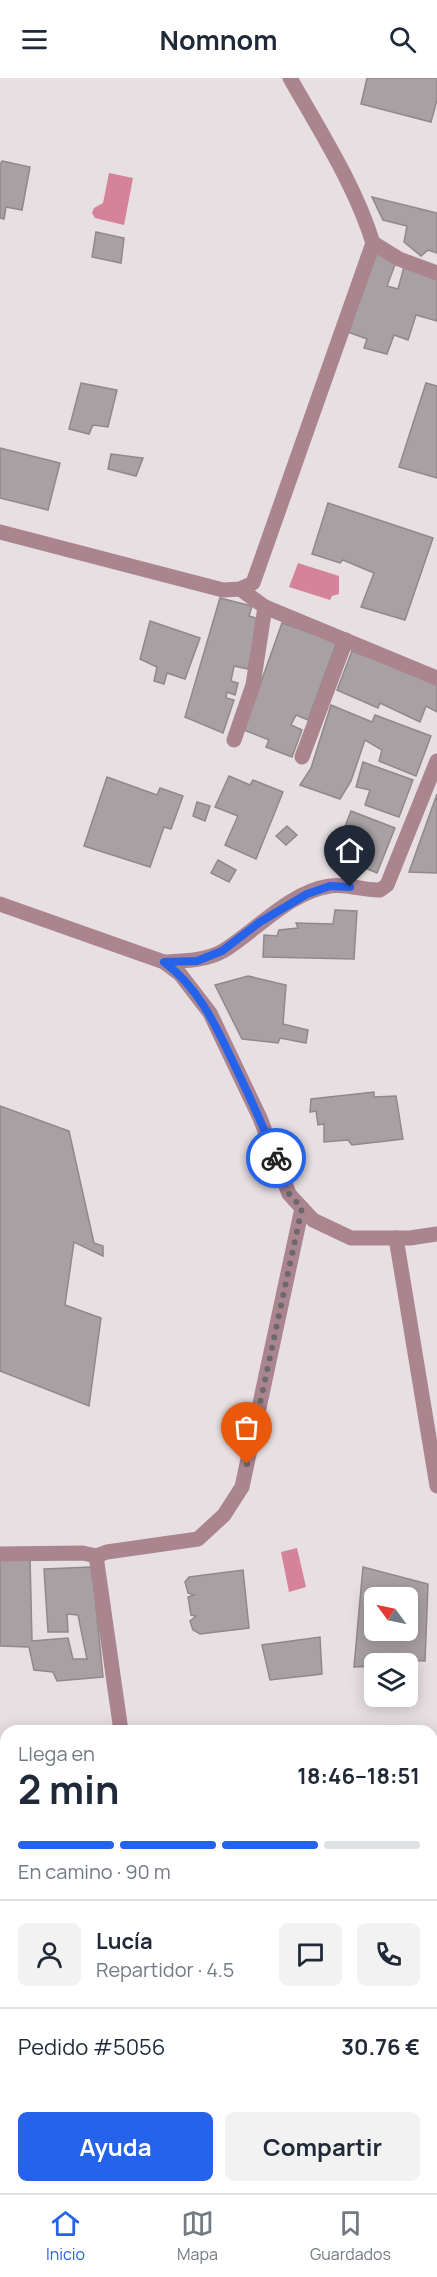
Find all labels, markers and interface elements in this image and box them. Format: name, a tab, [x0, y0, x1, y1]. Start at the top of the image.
text: Nomnom	[160, 21, 277, 58]
icon: menu	[18, 23, 51, 56]
icon: search	[386, 23, 419, 56]
pin	[324, 825, 375, 887]
icon: home	[333, 834, 366, 867]
courier	[246, 1128, 306, 1188]
icon: bike	[260, 1142, 293, 1175]
pin	[221, 1402, 272, 1464]
icon: bag	[230, 1411, 263, 1444]
north arrow	[364, 1587, 418, 1641]
map controls	[364, 1587, 418, 1707]
button: layers	[364, 1653, 418, 1707]
text: Llega en	[18, 1740, 95, 1767]
text: 18:46–18:51	[297, 1761, 420, 1791]
text: 2 min	[18, 1762, 119, 1816]
text: En camino · 90 m	[18, 1858, 171, 1885]
button: person	[18, 1923, 81, 1986]
button: chat	[279, 1923, 342, 1986]
button: phone	[357, 1923, 420, 1986]
text: Lucía	[96, 1926, 153, 1956]
text: Repartidor · 4.5	[96, 1956, 234, 1983]
text: Pedido #5056	[18, 2032, 165, 2062]
text: 30.76 €	[341, 2032, 420, 2062]
button: Ayuda	[18, 2112, 213, 2181]
button: Compartir	[225, 2112, 420, 2181]
tab: Inicio	[46, 2207, 85, 2265]
tab: Mapa	[177, 2207, 218, 2265]
tab: Guardados	[310, 2207, 391, 2265]

